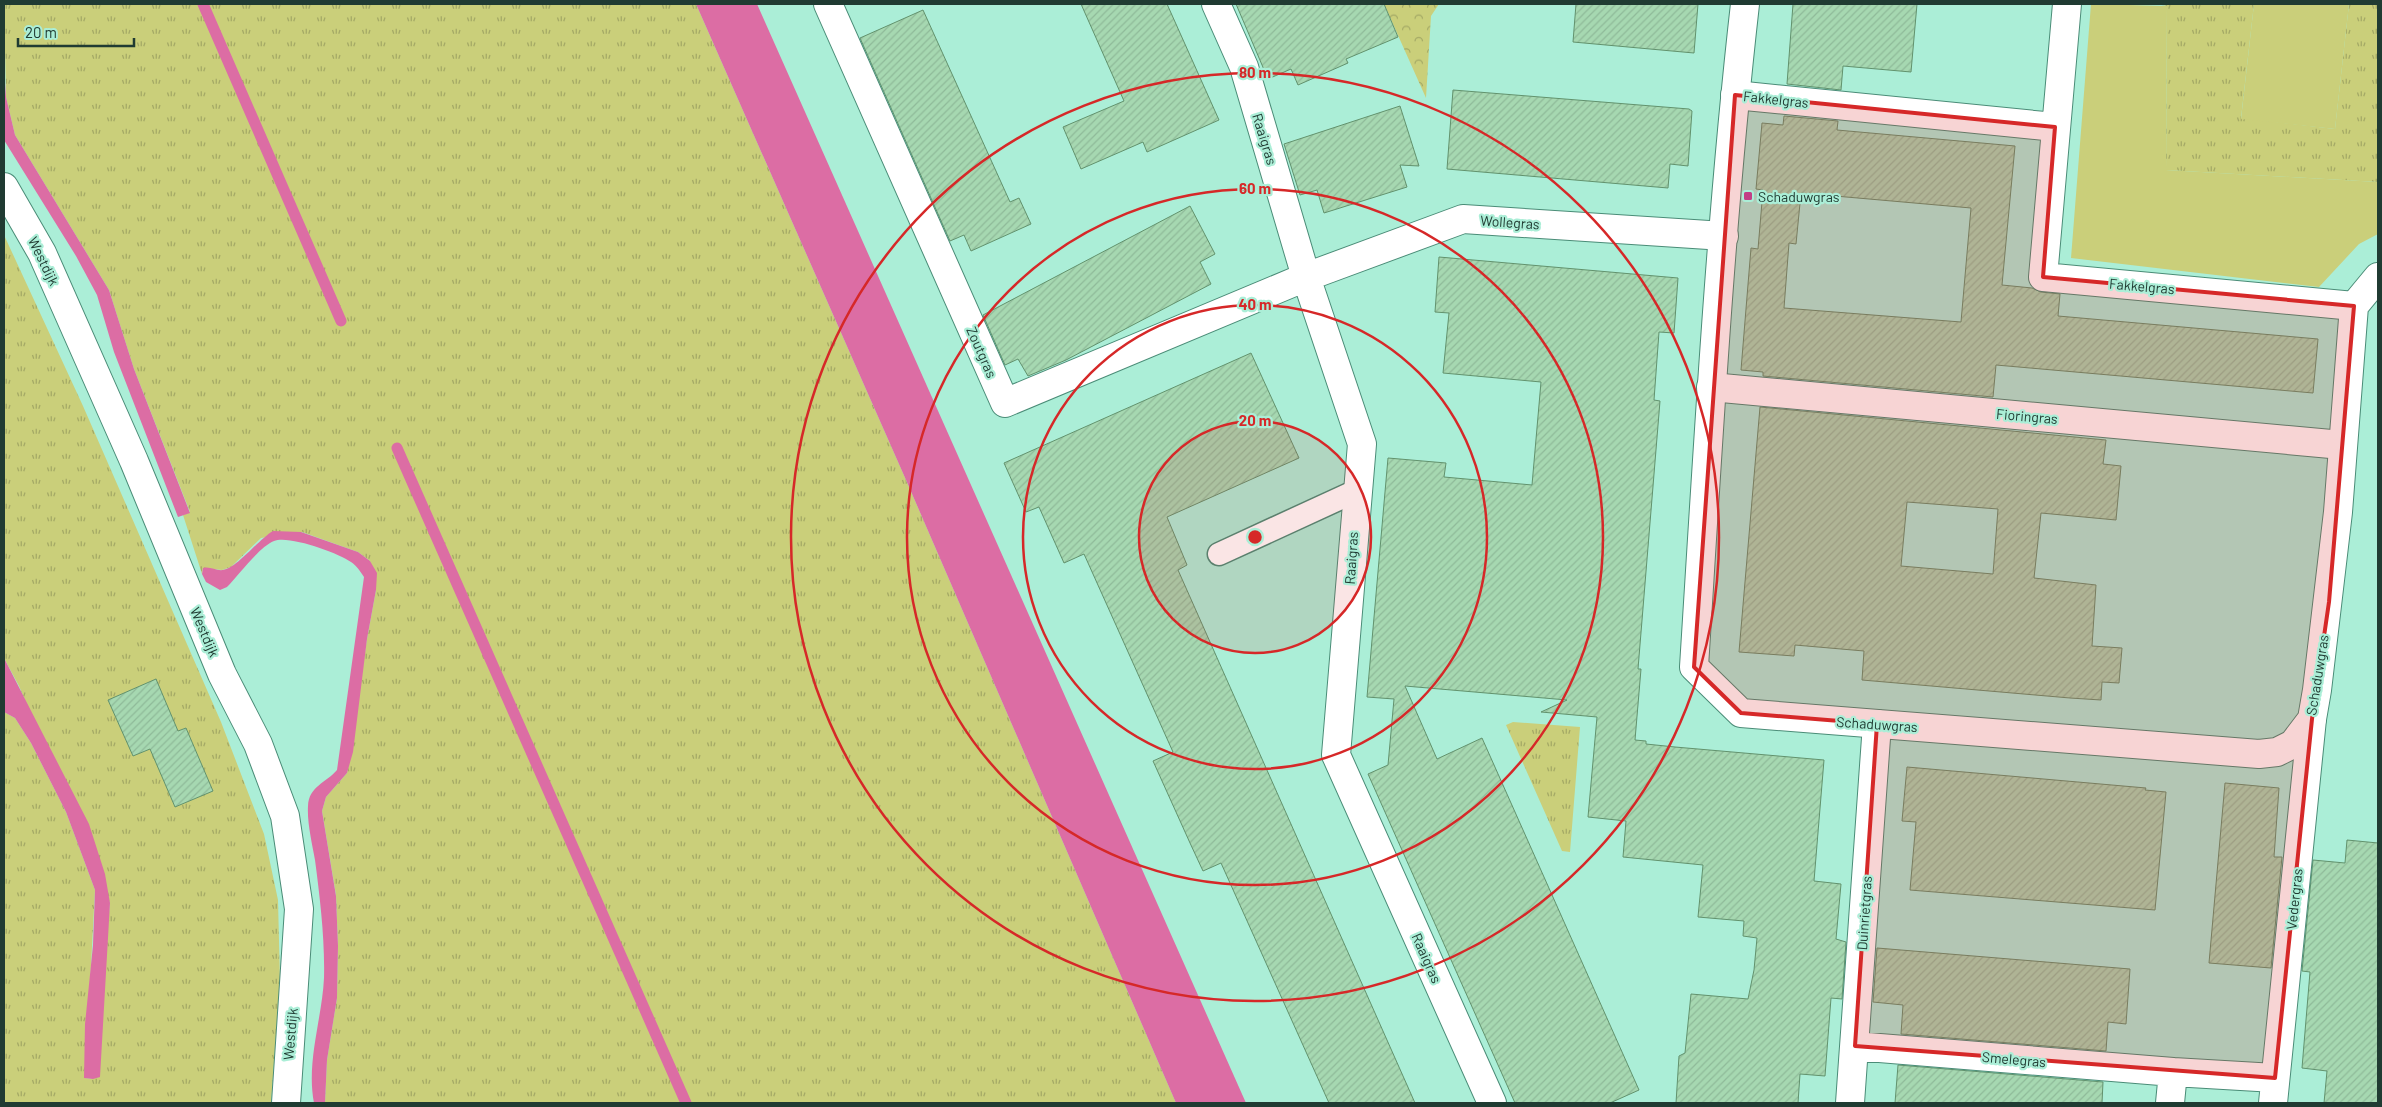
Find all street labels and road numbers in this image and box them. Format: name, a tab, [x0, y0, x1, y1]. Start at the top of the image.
street label: Fakkelgras	[1743, 87, 1810, 111]
street label: Raaigras	[1249, 111, 1281, 167]
street label: Wollegras	[1480, 211, 1541, 233]
street label: Westdijk	[25, 234, 63, 288]
street label: Fakkelgras	[2109, 275, 2176, 297]
street label: Zoutgras	[963, 324, 1001, 380]
street label: Fioringras	[1995, 405, 2059, 427]
street label: Raaigras	[1341, 531, 1361, 585]
street label: Westdijk	[187, 605, 223, 659]
street label: Schaduwgras	[2302, 633, 2332, 717]
street label: Schaduwgras	[1836, 713, 1919, 735]
street label: Vedergras	[2282, 867, 2306, 930]
street label: Duinrietgras	[1853, 875, 1875, 951]
street label: Raaigras	[1408, 930, 1446, 986]
street label: Westdijk	[279, 1007, 301, 1061]
street label: Smelegras	[1981, 1048, 2047, 1070]

